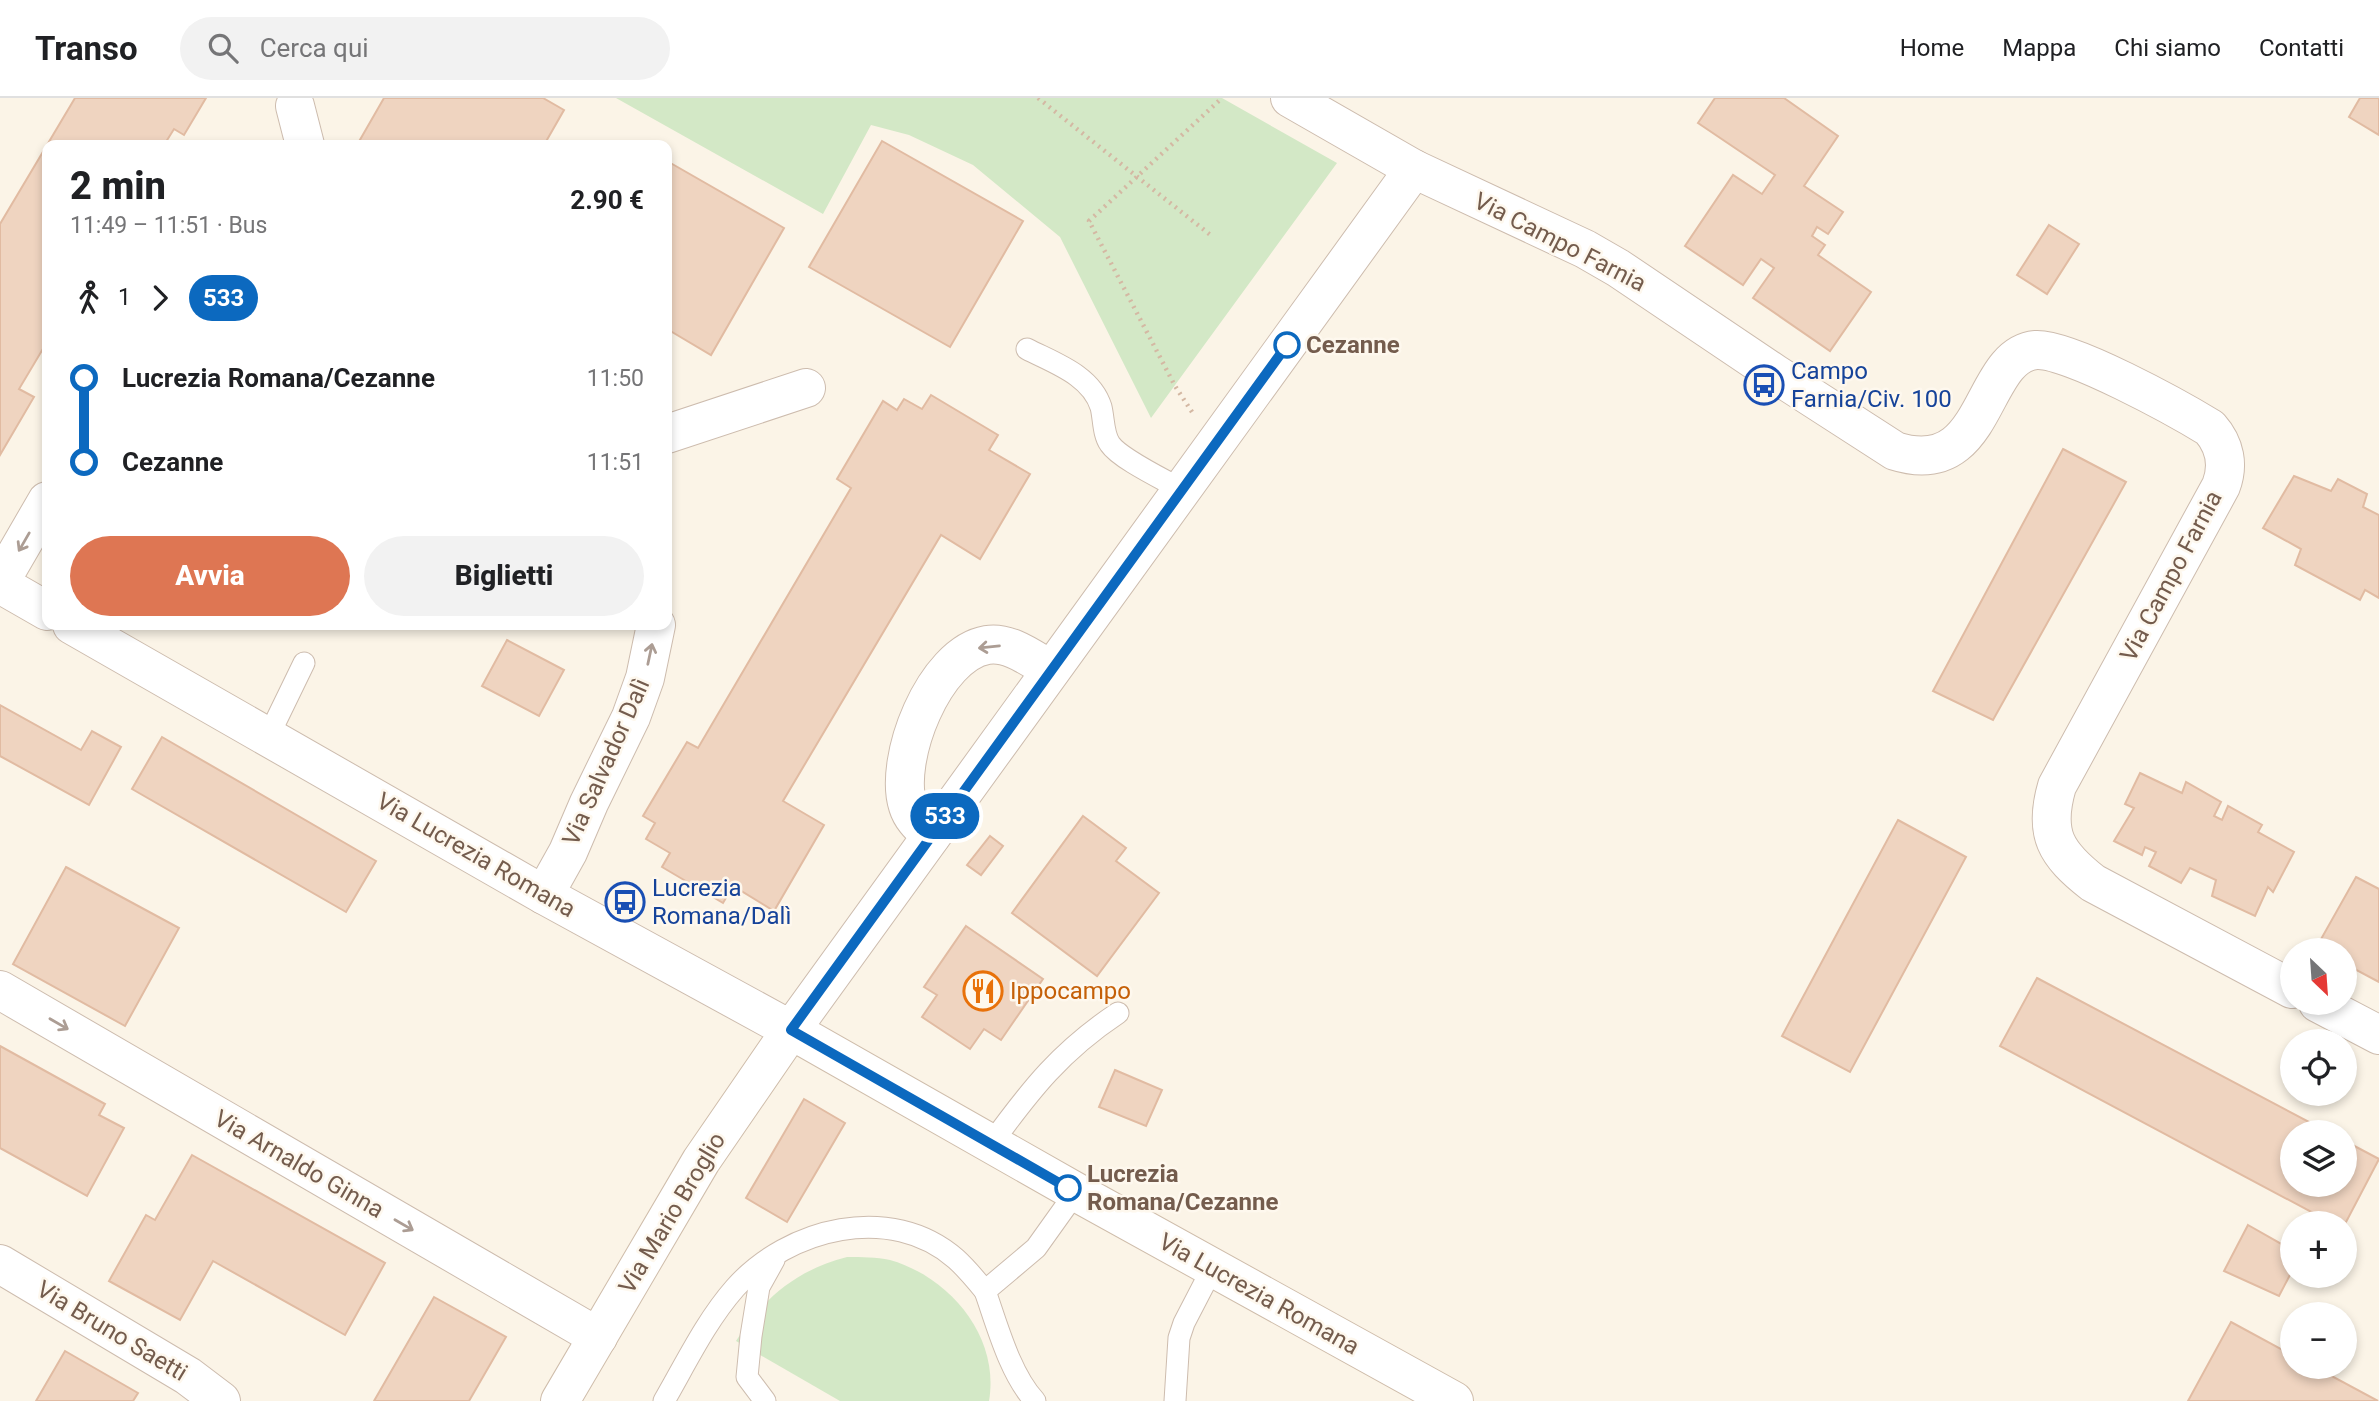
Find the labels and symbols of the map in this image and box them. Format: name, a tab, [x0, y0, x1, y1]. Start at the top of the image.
street label: Via Campo Farnia	[1469, 187, 1651, 297]
place label: Cezanne	[1306, 331, 1400, 359]
marker: Cezanne	[1274, 332, 1300, 358]
place label: Campo Farnia/Civ. 100	[1791, 357, 1952, 413]
bus stop icon: Campo Farnia/Civ. 100	[1743, 364, 1785, 406]
street label: Via Campo Farnia	[2114, 486, 2228, 666]
one-way arrow	[17, 531, 31, 551]
one-way arrow	[978, 641, 1001, 654]
one-way arrow	[644, 643, 658, 666]
street label: Via Salvador Dalì	[557, 674, 655, 850]
street label: Via Lucrezia Romana	[372, 787, 580, 923]
line badge: 533	[905, 793, 985, 839]
place label: Lucrezia Romana/Dalì	[652, 874, 791, 930]
bus stop icon: Lucrezia Romana/Dalì	[604, 881, 646, 923]
north arrow	[2280, 938, 2357, 1015]
restaurant icon: Ippocampo	[962, 970, 1004, 1012]
place label: Ippocampo	[1010, 977, 1131, 1005]
one-way arrow	[49, 1018, 69, 1032]
street label: Via Arnaldo Ginna	[209, 1104, 389, 1224]
street label: Via Mario Broglio	[613, 1127, 731, 1299]
place label: Lucrezia Romana/Cezanne	[1087, 1160, 1278, 1216]
marker: Lucrezia Romana/Cezanne	[1055, 1175, 1081, 1201]
one-way arrow	[393, 1219, 414, 1232]
street label: Via Lucrezia Romana	[1154, 1227, 1364, 1361]
street label: Via Bruno Saetti	[32, 1275, 192, 1387]

